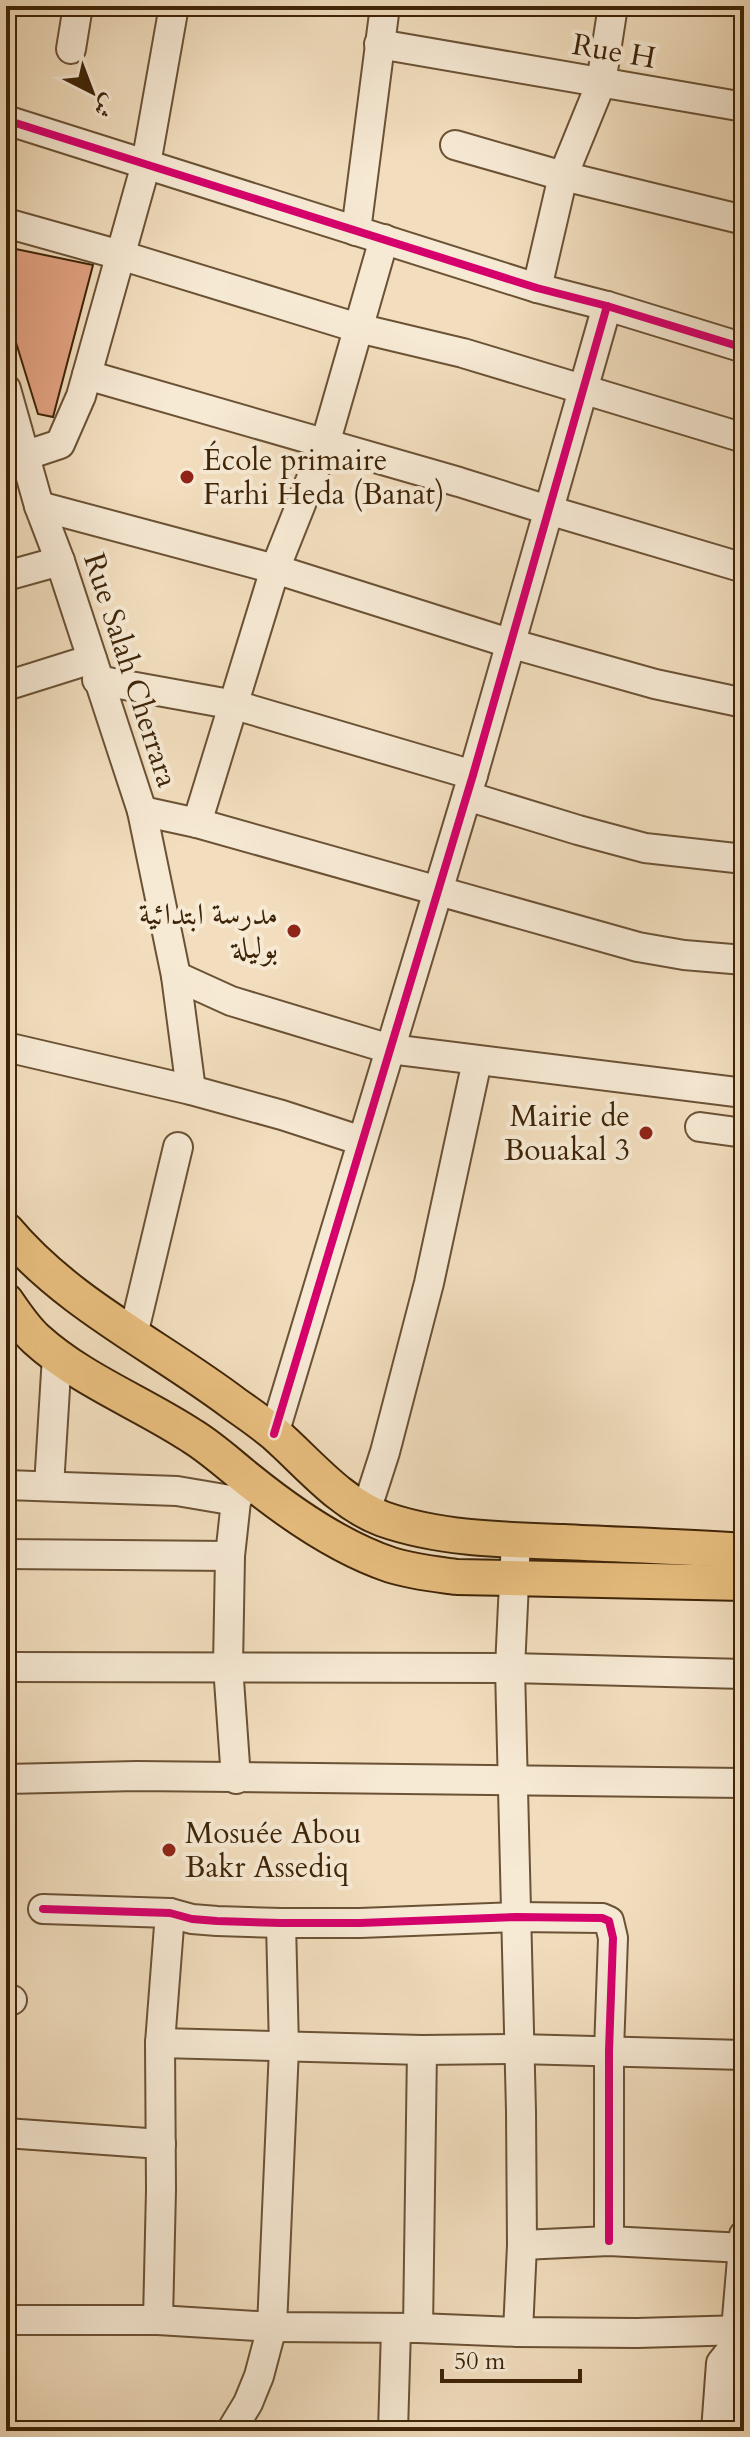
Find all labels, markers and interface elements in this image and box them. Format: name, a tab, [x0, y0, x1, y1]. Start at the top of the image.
street label: Rue H	[569, 24, 659, 79]
north arrow	[52, 52, 132, 132]
text: ش	[87, 88, 123, 125]
place label: École primaire Farhi Heda (Banat)	[203, 440, 445, 515]
marker: École primaire Farhi Heda (Banat)	[178, 468, 196, 486]
street label: Rue Salah Cherrara	[73, 548, 188, 792]
place label: مدرسة ابتدائية بوليلة	[139, 894, 278, 969]
marker: مدرسة ابتدائية بوليلة	[285, 922, 303, 940]
place label: Mairie de Bouakal 3	[504, 1096, 630, 1171]
marker: Mairie de Bouakal 3	[637, 1124, 655, 1142]
place label: Mosuée Abou Bakr Assediq	[185, 1813, 361, 1888]
marker: Mosuée Abou Bakr Assediq	[160, 1841, 178, 1859]
scale bar	[442, 2333, 580, 2383]
text: 50 m	[454, 2345, 506, 2378]

